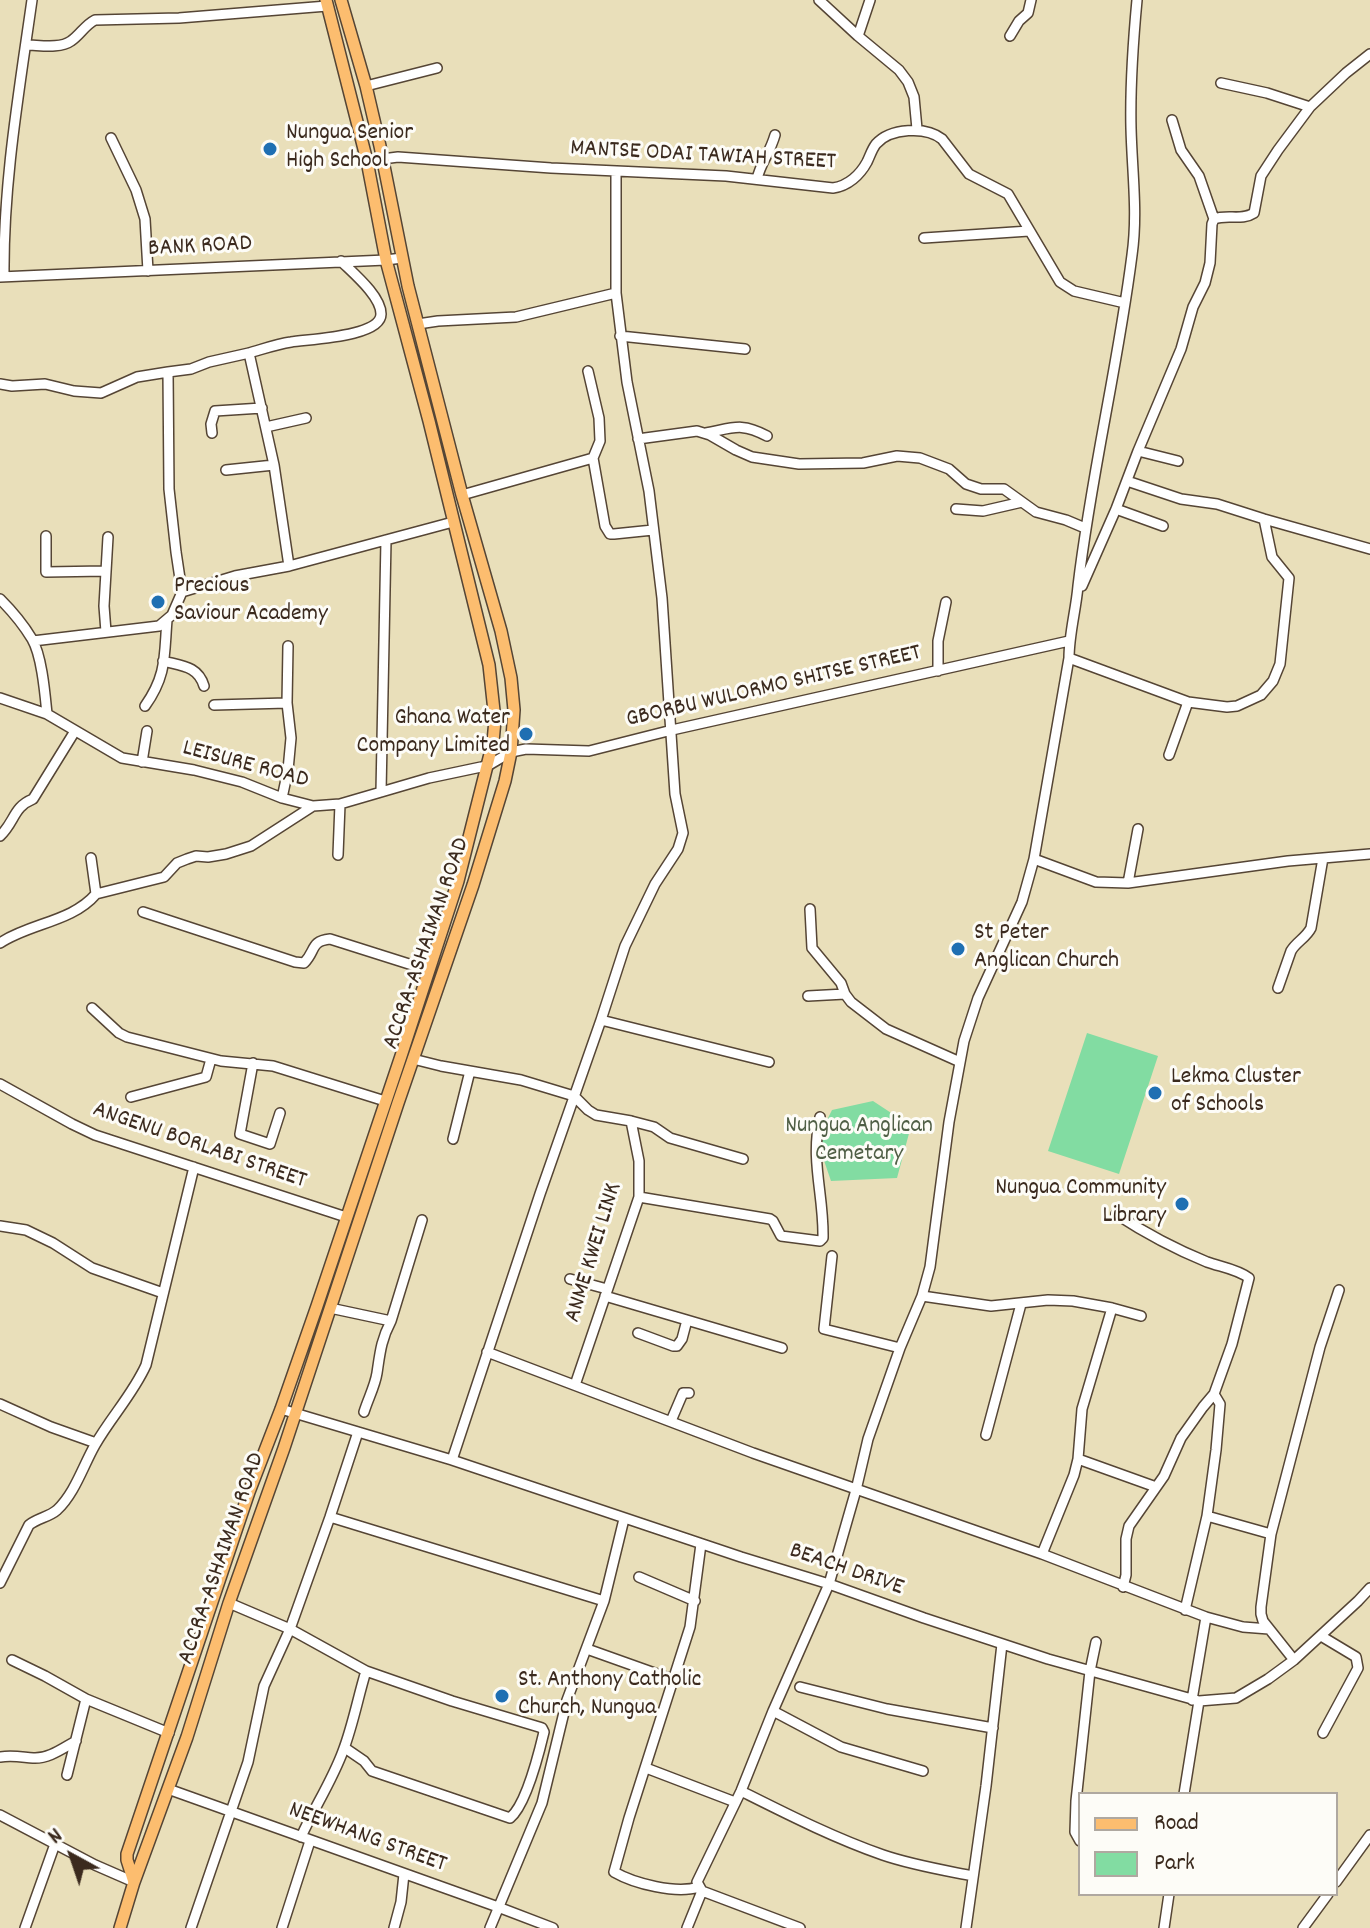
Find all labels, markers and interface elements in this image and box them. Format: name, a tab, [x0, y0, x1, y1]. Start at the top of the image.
place label: Nungua Senior High School	[286, 121, 413, 177]
street label: MANTSE ODAI TAWIAH STREET	[569, 136, 837, 178]
marker: Nungua Senior High School	[261, 140, 279, 158]
street label: BANK ROAD	[147, 231, 253, 265]
place label: Precious Saviour Academy	[174, 574, 328, 630]
marker: Precious Saviour Academy	[149, 593, 167, 611]
street label: GBORBU WULORMO SHITSE STREET	[624, 640, 924, 736]
place label: Ghana Water Company Limited	[357, 706, 510, 762]
marker: Ghana Water Company Limited	[517, 725, 535, 743]
street label: LEISURE ROAD	[179, 735, 311, 797]
street label: ACCRA-ASHAIMAN ROAD	[378, 834, 478, 1054]
place label: St Peter Anglican Church	[974, 921, 1119, 977]
marker: St Peter Anglican Church	[949, 940, 967, 958]
place label: Lekma Cluster of Schools	[1171, 1065, 1301, 1121]
marker: Lekma Cluster of Schools	[1146, 1084, 1164, 1102]
street label: ANGENU BORLABI STREET	[88, 1097, 310, 1197]
park label: Nungua Anglican Cemetary	[785, 1114, 933, 1170]
place label: Nungua Community Library	[995, 1176, 1166, 1232]
street label: ANME KWEI LINK	[560, 1180, 630, 1326]
marker: Nungua Community Library	[1173, 1195, 1191, 1213]
street label: ACCRA-ASHAIMAN ROAD	[173, 1449, 273, 1669]
street label: BEACH DRIVE	[785, 1538, 907, 1604]
place label: St. Anthony Catholic Church, Nungua	[518, 1668, 701, 1724]
marker: St. Anthony Catholic Church, Nungua	[493, 1687, 511, 1705]
legend	[1078, 1792, 1338, 1896]
street label: NEEWHANG STREET	[284, 1797, 450, 1881]
text: Road	[1154, 1807, 1199, 1841]
north arrow	[32, 1816, 112, 1896]
text: N	[42, 1822, 70, 1853]
text: Park	[1154, 1847, 1195, 1881]

